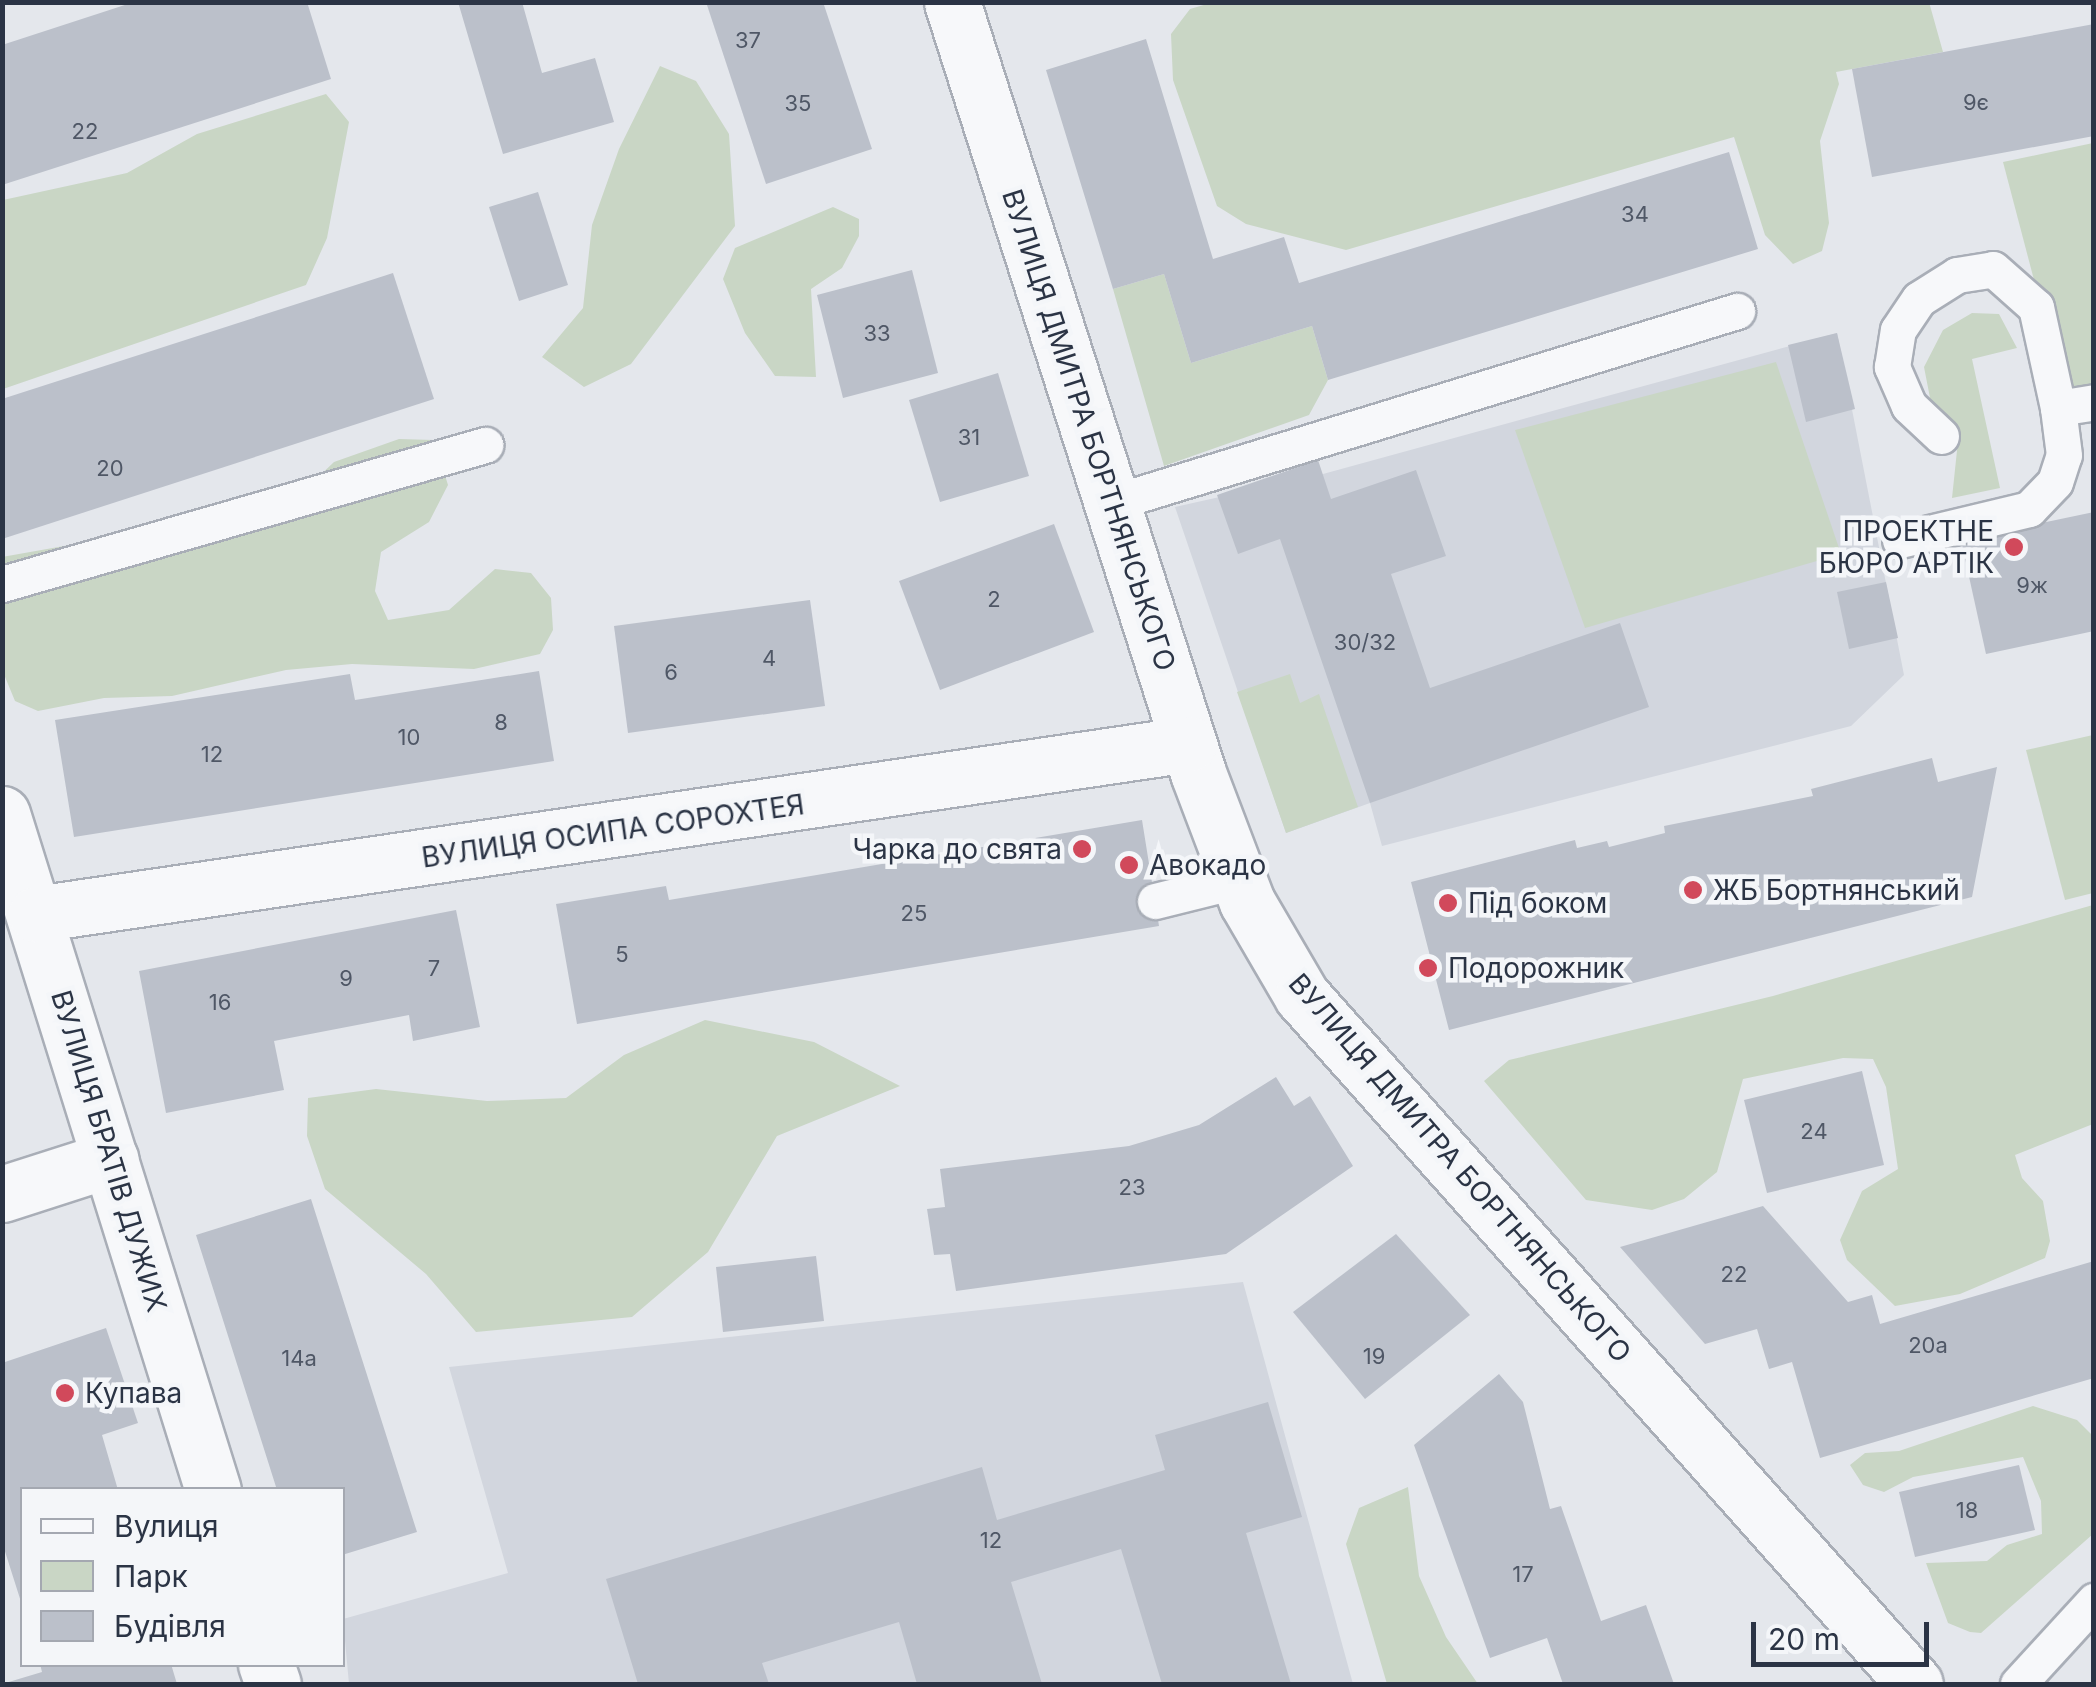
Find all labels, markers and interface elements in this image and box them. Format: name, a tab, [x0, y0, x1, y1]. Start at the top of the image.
house number: 37	[735, 28, 761, 54]
house number: 9є	[1963, 90, 1989, 116]
house number: 35	[785, 91, 811, 117]
house number: 22	[72, 119, 98, 145]
street label: ВУЛИЦЯ ДМИТРА БОРТНЯНСЬКОГО	[995, 185, 1183, 675]
house number: 34	[1621, 202, 1649, 228]
house number: 33	[863, 321, 891, 347]
house number: 31	[958, 425, 980, 451]
house number: 20	[96, 456, 124, 482]
place label: ПРОЕКТНЕ БЮРО АРТІК	[1819, 514, 1994, 580]
marker: ПРОЕКТНЕ БЮРО АРТІК	[2003, 536, 2025, 558]
house number: 9ж	[2016, 573, 2048, 599]
house number: 2	[987, 587, 1001, 613]
house number: 30/32	[1334, 630, 1396, 656]
house number: 4	[762, 646, 776, 672]
house number: 6	[664, 660, 678, 686]
house number: 8	[494, 710, 508, 736]
house number: 10	[398, 725, 420, 751]
house number: 12	[201, 742, 223, 768]
street label: ВУЛИЦЯ ОСИПА СОРОХТЕЯ	[419, 787, 807, 875]
place label: Чарка до свята	[852, 832, 1062, 866]
marker: Чарка до свята	[1071, 838, 1093, 860]
place label: Авокадо	[1149, 848, 1266, 882]
marker: Авокадо	[1118, 854, 1140, 876]
place label: ЖБ Бортнянський	[1713, 873, 1960, 907]
marker: ЖБ Бортнянський	[1682, 879, 1704, 901]
place label: Під боком	[1468, 886, 1607, 920]
marker: Під боком	[1437, 892, 1459, 914]
house number: 25	[901, 901, 927, 927]
house number: 5	[615, 942, 629, 968]
place label: Подорожник	[1448, 951, 1624, 985]
house number: 7	[428, 956, 440, 982]
marker: Подорожник	[1417, 957, 1439, 979]
house number: 9	[339, 966, 353, 992]
street label: ВУЛИЦЯ ДМИТРА БОРТНЯНСЬКОГО	[1282, 967, 1638, 1369]
street label: ВУЛИЦЯ БРАТІВ ДУЖИХ	[44, 986, 174, 1316]
house number: 16	[209, 990, 231, 1016]
house number: 24	[1800, 1119, 1828, 1145]
house number: 23	[1118, 1175, 1146, 1201]
house number: 22	[1721, 1262, 1747, 1288]
house number: 20а	[1908, 1333, 1948, 1359]
house number: 19	[1363, 1344, 1385, 1370]
house number: 14а	[281, 1346, 317, 1372]
place label: Купава	[85, 1376, 182, 1410]
marker: Купава	[54, 1382, 76, 1404]
legend	[20, 1487, 345, 1667]
house number: 18	[1956, 1498, 1978, 1524]
text: Вулиця	[114, 1508, 219, 1544]
house number: 12	[980, 1528, 1002, 1554]
text: Парк	[114, 1558, 188, 1594]
house number: 17	[1512, 1562, 1534, 1588]
scale bar	[1756, 1602, 1934, 1664]
text: Будівля	[114, 1608, 226, 1644]
text: 20 m	[1768, 1621, 1840, 1657]

